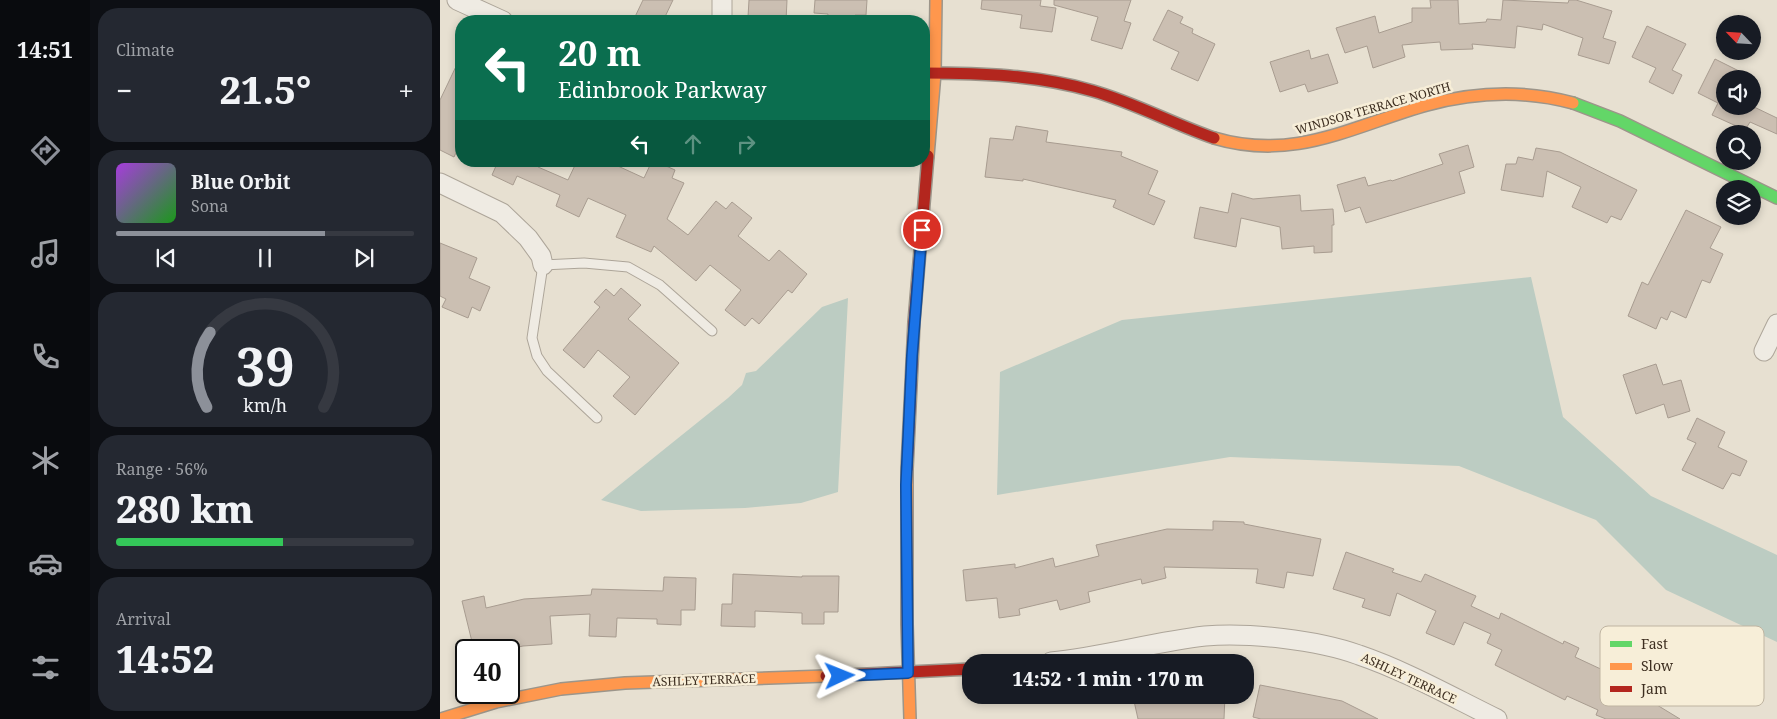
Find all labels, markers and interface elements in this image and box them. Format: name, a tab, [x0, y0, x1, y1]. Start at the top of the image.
north arrow	[1716, 15, 1761, 60]
map controls	[1716, 15, 1761, 225]
text: 20 m	[558, 29, 641, 76]
text: 14:51	[17, 34, 73, 64]
icon: left	[475, 35, 540, 100]
text: Climate	[116, 39, 174, 61]
text: 21.5°	[219, 63, 311, 115]
button: sound	[1716, 70, 1761, 115]
text: −	[116, 71, 132, 109]
text: +	[398, 71, 414, 109]
text: Edinbrook Parkway	[558, 74, 767, 104]
street label: WINDSOR TERRACE NORTH	[1293, 78, 1453, 138]
button: search	[1716, 125, 1761, 170]
icon: left	[626, 130, 654, 158]
icon: ahead	[679, 130, 707, 158]
icon: right	[732, 130, 760, 158]
icon: directions	[28, 133, 63, 168]
text: Blue Orbit	[191, 169, 291, 195]
button: layers	[1716, 180, 1761, 225]
text: Sona	[191, 195, 228, 217]
pin	[901, 209, 943, 251]
icon: arrive	[908, 216, 936, 244]
icon: music	[28, 236, 63, 271]
icon: previous	[152, 244, 180, 272]
icon: pause	[251, 244, 279, 272]
icon: next	[350, 244, 378, 272]
text: 39	[236, 330, 294, 401]
icon: phone	[28, 339, 63, 374]
text: km/h	[243, 393, 287, 417]
icon: climate	[28, 443, 63, 478]
text: Range · 56%	[116, 458, 208, 480]
text: 280 km	[116, 482, 254, 534]
icon: car	[28, 546, 63, 581]
text: Arrival	[116, 608, 171, 630]
legend	[1600, 626, 1764, 706]
text: 14:52	[116, 632, 214, 684]
text: Fast	[1641, 634, 1668, 653]
speed limit sign: 40	[455, 639, 520, 704]
street label: ASHLEY TERRACE	[1359, 648, 1459, 708]
position arrow	[813, 649, 865, 701]
icon: filters	[28, 650, 63, 685]
text: Slow	[1641, 656, 1674, 675]
text: 14:52 · 1 min · 170 m	[1012, 666, 1204, 692]
street label: ASHLEY TERRACE	[652, 670, 756, 690]
text: Jam	[1640, 679, 1667, 698]

